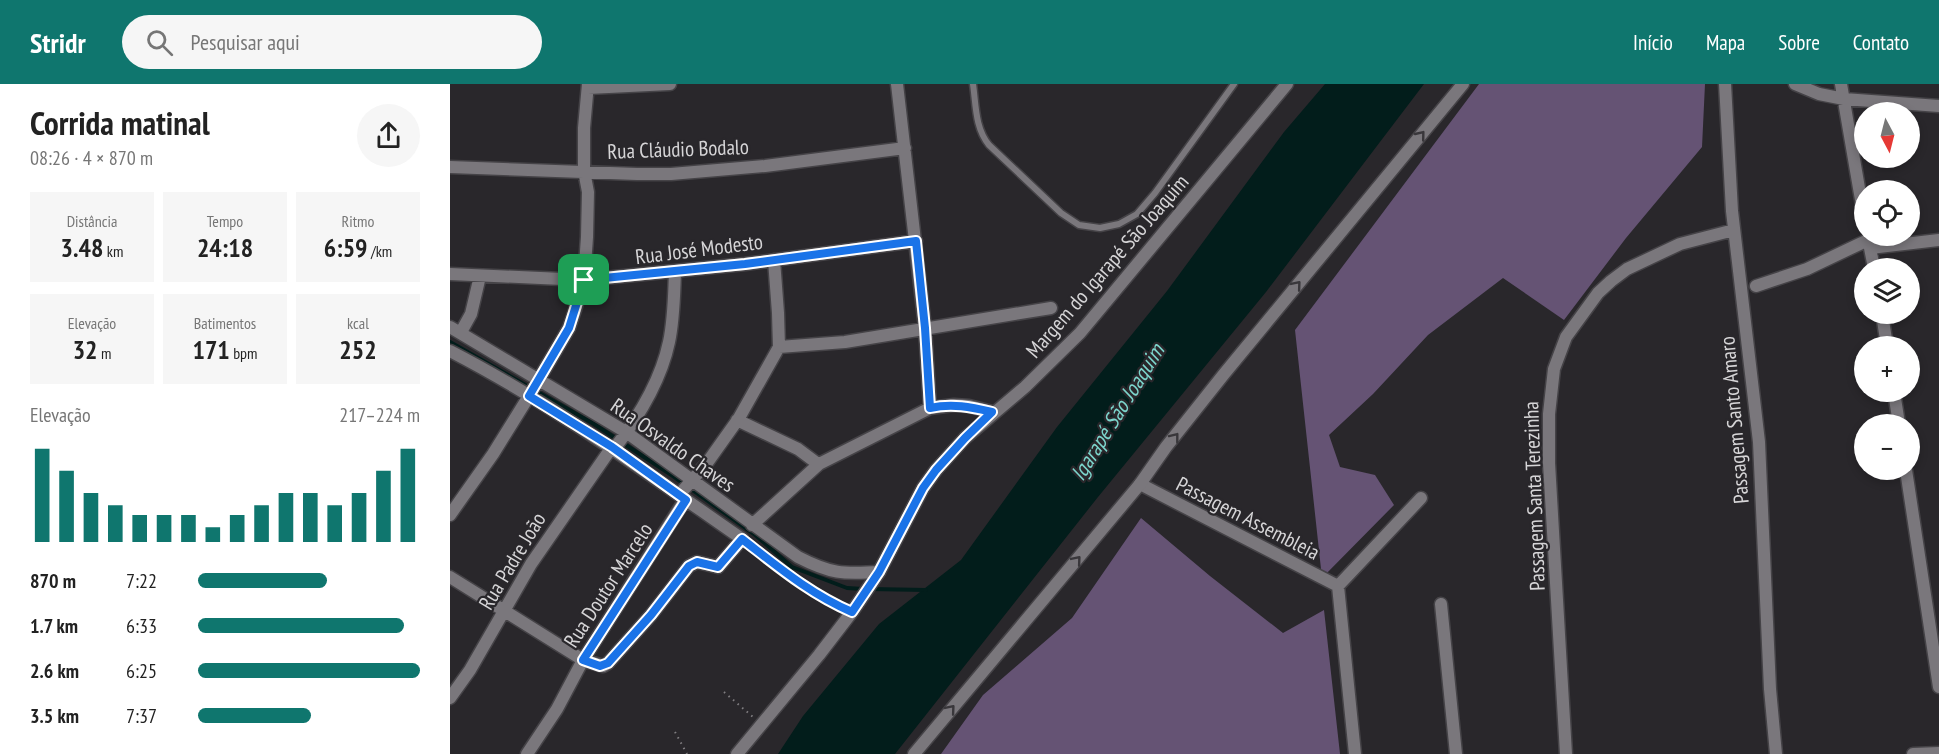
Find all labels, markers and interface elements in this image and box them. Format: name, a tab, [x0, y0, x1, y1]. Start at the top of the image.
search box	[122, 15, 542, 69]
text: Stridr	[30, 24, 86, 61]
icon: search	[143, 26, 176, 59]
text: Pesquisar aqui	[191, 28, 300, 56]
text: Início	[1633, 29, 1673, 56]
text: Mapa	[1706, 29, 1745, 56]
text: Sobre	[1778, 29, 1820, 56]
text: Contato	[1853, 29, 1909, 56]
text: Corrida matinal	[30, 101, 210, 144]
north arrow	[1854, 102, 1920, 168]
map controls	[1854, 102, 1920, 480]
button: share	[357, 104, 420, 167]
one-way arrow	[1414, 131, 1425, 142]
street label: Rua Cláudio Bodalo	[607, 133, 749, 165]
text: 08:26 · 4 × 870 m	[30, 145, 153, 171]
street label: Margem do Igarapé São Joaquim	[1020, 169, 1194, 363]
button: locate	[1854, 180, 1920, 246]
text: Distância	[67, 211, 117, 231]
text: Tempo	[207, 211, 243, 231]
text: Ritmo	[342, 211, 374, 231]
street label: Rua José Modesto	[634, 228, 764, 270]
text: 3.48	[61, 231, 103, 264]
text: 24:18	[197, 231, 253, 264]
text: 6:59	[324, 231, 368, 264]
text: km	[103, 241, 123, 261]
text: /km	[368, 241, 392, 261]
pin	[558, 254, 609, 305]
button: layers	[1854, 258, 1920, 324]
icon: arrive	[567, 263, 600, 296]
one-way arrow	[1290, 281, 1301, 292]
text: Elevação	[68, 313, 116, 333]
text: Batimentos	[194, 313, 256, 333]
text: kcal	[347, 313, 369, 333]
text: 32	[73, 333, 98, 366]
text: 171	[192, 333, 230, 366]
text: 252	[339, 333, 377, 366]
street label: Passagem Santo Amaro	[1713, 335, 1755, 505]
button: +	[1854, 336, 1920, 402]
water label: Igarapé São Joaquim	[1064, 337, 1171, 485]
text: m	[98, 343, 111, 363]
text: bpm	[230, 343, 258, 363]
street label: Rua Osvaldo Chaves	[605, 392, 741, 498]
street label: Passagem Santa Terezinha	[1517, 401, 1551, 591]
text: Elevação	[30, 402, 91, 428]
text: 217–224 m	[339, 402, 420, 428]
button: −	[1854, 414, 1920, 480]
one-way arrow	[1167, 433, 1178, 444]
street label: Passagem Assembleia	[1172, 470, 1324, 566]
street label: Rua Padre João	[472, 507, 552, 615]
street label: Rua Doutor Marcelo	[558, 517, 658, 653]
one-way arrow	[1070, 556, 1081, 567]
text: 870 m	[30, 568, 76, 594]
text: 7:22	[126, 568, 157, 594]
text: 1.7 km	[30, 613, 78, 639]
text: 6:33	[126, 613, 157, 639]
text: 2.6 km	[30, 658, 79, 684]
text: 6:25	[126, 658, 157, 684]
text: 3.5 km	[30, 703, 79, 729]
text: 7:37	[126, 703, 157, 729]
one-way arrow	[944, 705, 955, 716]

